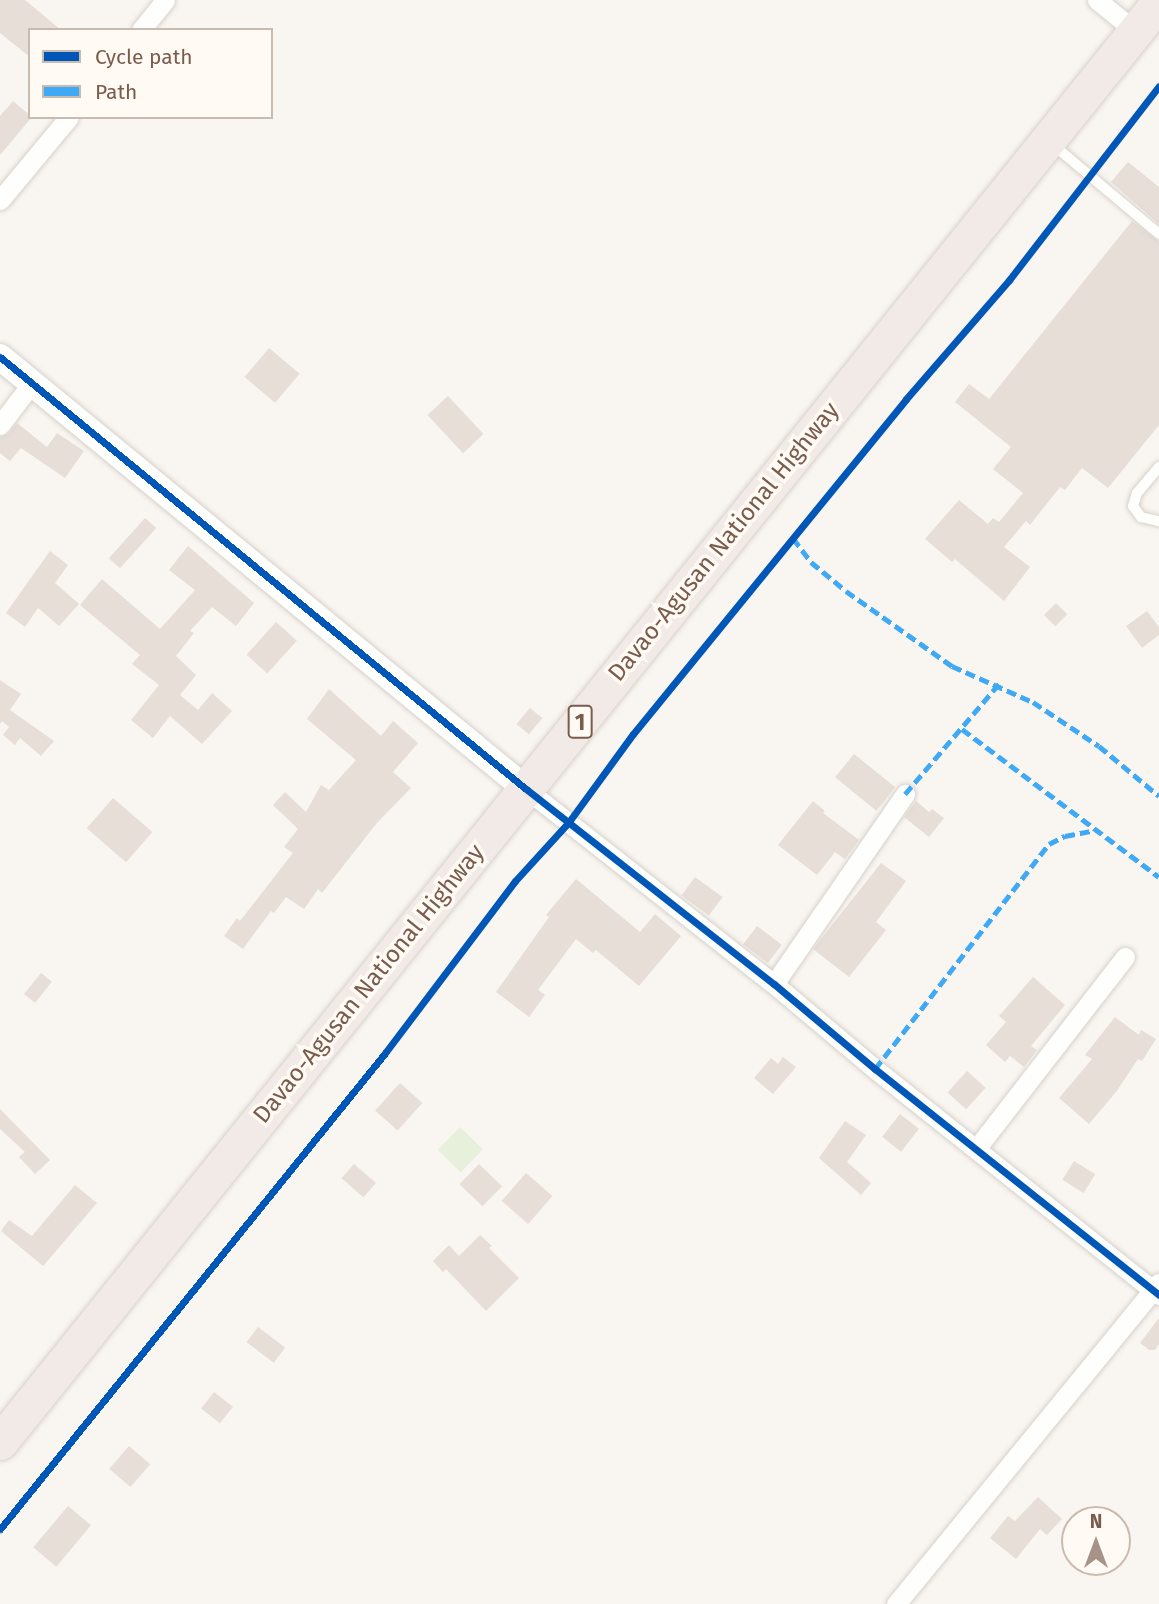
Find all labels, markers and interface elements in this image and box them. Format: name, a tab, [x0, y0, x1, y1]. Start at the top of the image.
legend	[28, 28, 273, 119]
text: Cycle path	[95, 44, 193, 70]
text: Path	[95, 79, 137, 105]
street label: Davao-Agusan National Highway	[603, 397, 845, 687]
road number: 1	[566, 702, 594, 742]
street label: Davao-Agusan National Highway	[248, 839, 490, 1129]
north arrow	[1061, 1506, 1131, 1576]
text: N	[1090, 1510, 1102, 1533]

